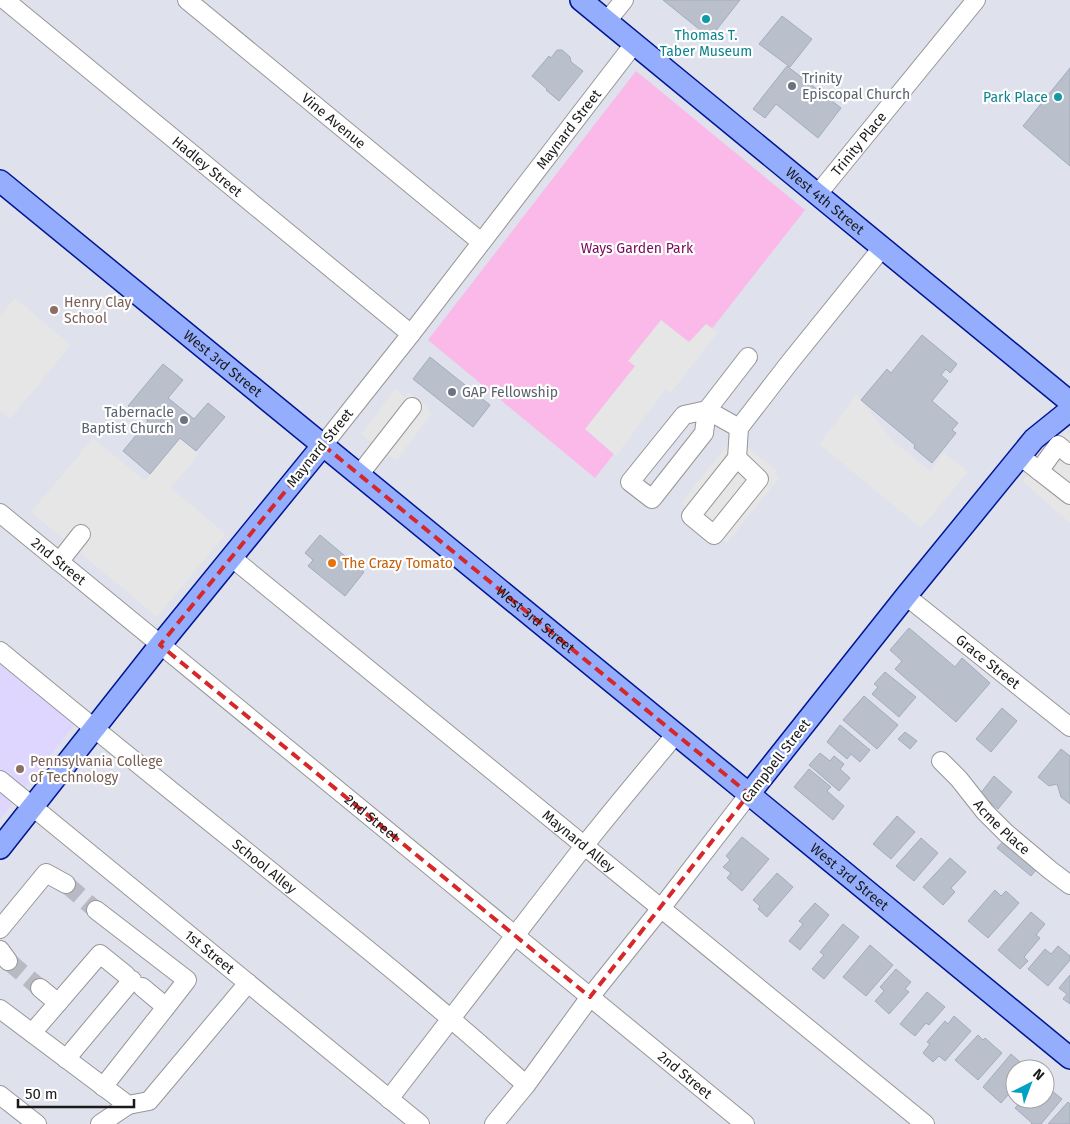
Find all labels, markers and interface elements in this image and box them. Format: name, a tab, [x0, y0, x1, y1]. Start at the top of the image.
marker: Thomas T. Taber Museum	[700, 13, 712, 25]
place label: Thomas T. Taber Museum	[660, 27, 752, 60]
place label: Trinity Episcopal Church	[802, 70, 910, 103]
marker: Trinity Episcopal Church	[786, 80, 798, 92]
street label: Maynard Street	[532, 85, 605, 172]
street label: Vine Avenue	[298, 89, 369, 152]
place label: Park Place	[983, 89, 1048, 106]
marker: Park Place	[1052, 91, 1064, 103]
street label: Trinity Place	[828, 108, 890, 179]
street label: Hadley Street	[169, 133, 247, 201]
street label: West 4th Street	[782, 163, 869, 239]
park label: Ways Garden Park	[581, 240, 694, 257]
place label: Henry Clay School	[64, 294, 131, 327]
marker: Henry Clay School	[48, 304, 60, 316]
street label: West 3rd Street	[180, 326, 266, 401]
place label: GAP Fellowship	[462, 384, 558, 401]
marker: GAP Fellowship	[446, 386, 458, 398]
place label: Tabernacle Baptist Church	[81, 404, 174, 437]
street label: Maynard Street	[283, 405, 357, 491]
marker: Tabernacle Baptist Church	[178, 414, 190, 426]
street label: 2nd Street	[28, 534, 90, 589]
place label: The Crazy Tomato	[342, 555, 453, 572]
marker: The Crazy Tomato	[326, 557, 338, 569]
street label: West 3rd Street	[493, 582, 579, 657]
street label: Grace Street	[953, 631, 1024, 693]
street label: Campbell Street	[738, 715, 815, 806]
place label: Pennsylvania College of Technology	[30, 753, 163, 786]
marker: Pennsylvania College of Technology	[14, 763, 26, 775]
street label: 2nd Street	[341, 791, 403, 846]
street label: Acme Place	[970, 796, 1033, 858]
street label: Maynard Alley	[539, 806, 619, 876]
street label: School Alley	[229, 835, 300, 897]
street label: West 3rd Street	[807, 839, 893, 914]
street label: 1st Street	[181, 926, 239, 978]
street label: 2nd Street	[654, 1048, 716, 1103]
north arrow	[1005, 1059, 1055, 1109]
text: N	[1029, 1065, 1048, 1084]
scale bar	[18, 1076, 134, 1108]
text: 50 m	[25, 1085, 58, 1103]

